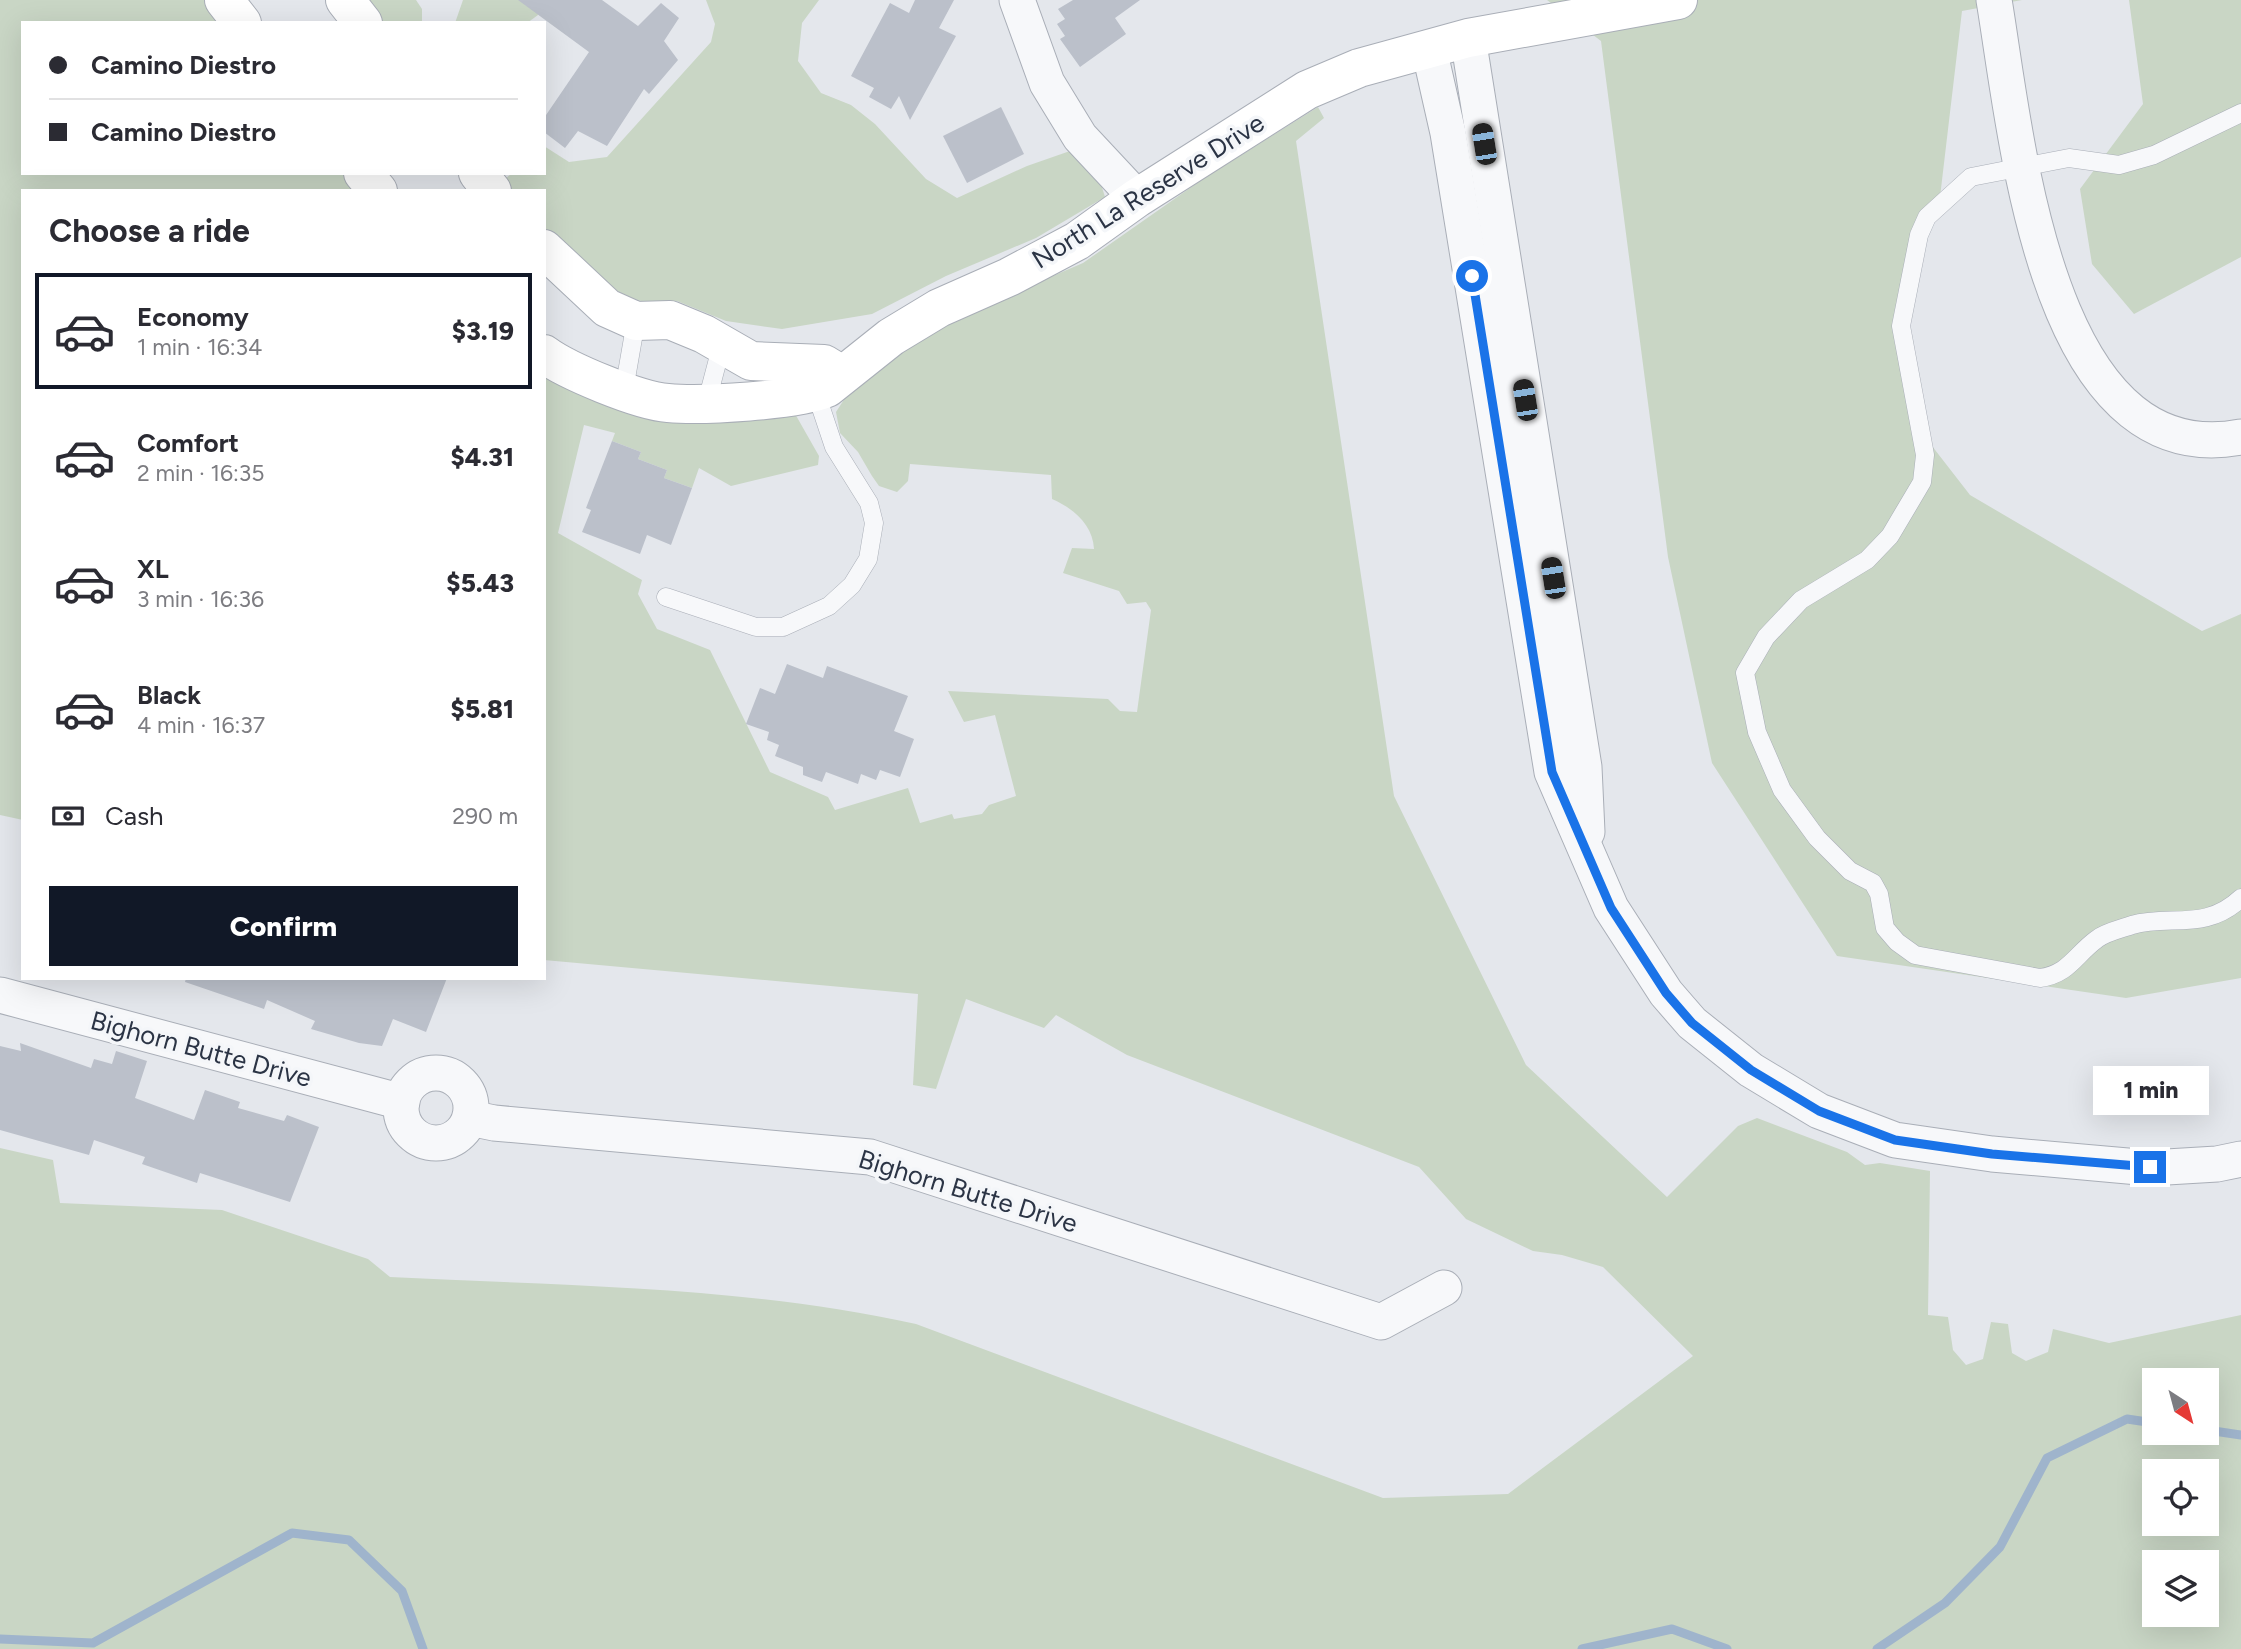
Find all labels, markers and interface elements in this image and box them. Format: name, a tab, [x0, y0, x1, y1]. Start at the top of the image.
text: Camino Diestro	[91, 49, 276, 81]
street label: North La Reserve Drive	[1026, 107, 1270, 275]
text: Camino Diestro	[91, 116, 276, 148]
car	[1471, 122, 1498, 166]
text: Choose a ride	[49, 212, 250, 250]
route start	[1456, 260, 1488, 292]
icon: car	[53, 300, 116, 363]
text: Economy	[137, 301, 249, 333]
text: $3.19	[452, 315, 514, 347]
text: 1 min · 16:34	[137, 333, 262, 361]
car	[1512, 378, 1539, 422]
icon: car	[53, 426, 116, 489]
text: Comfort	[137, 427, 239, 459]
text: $4.31	[450, 441, 514, 473]
text: 2 min · 16:35	[137, 459, 265, 487]
icon: car	[53, 552, 116, 615]
text: XL	[137, 553, 169, 585]
car	[1540, 556, 1567, 600]
text: $5.43	[446, 567, 514, 599]
text: 3 min · 16:36	[137, 585, 264, 613]
icon: car	[53, 678, 116, 741]
text: Black	[137, 679, 201, 711]
text: $5.81	[451, 693, 514, 725]
text: 4 min · 16:37	[137, 711, 265, 739]
icon: cash	[49, 797, 87, 835]
text: Cash	[105, 800, 164, 832]
text: 290 m	[452, 802, 518, 830]
button: Confirm	[49, 886, 518, 966]
street label: Bighorn Butte Drive	[87, 1004, 315, 1094]
callout: 1 min	[2092, 1066, 2208, 1114]
text: 1 min	[2124, 1076, 2178, 1104]
street label: Bighorn Butte Drive	[855, 1142, 1081, 1240]
route end	[2134, 1151, 2166, 1183]
north arrow	[2142, 1368, 2219, 1446]
map controls	[2142, 1368, 2219, 1627]
button: locate	[2142, 1459, 2219, 1536]
button: layers	[2142, 1550, 2219, 1627]

